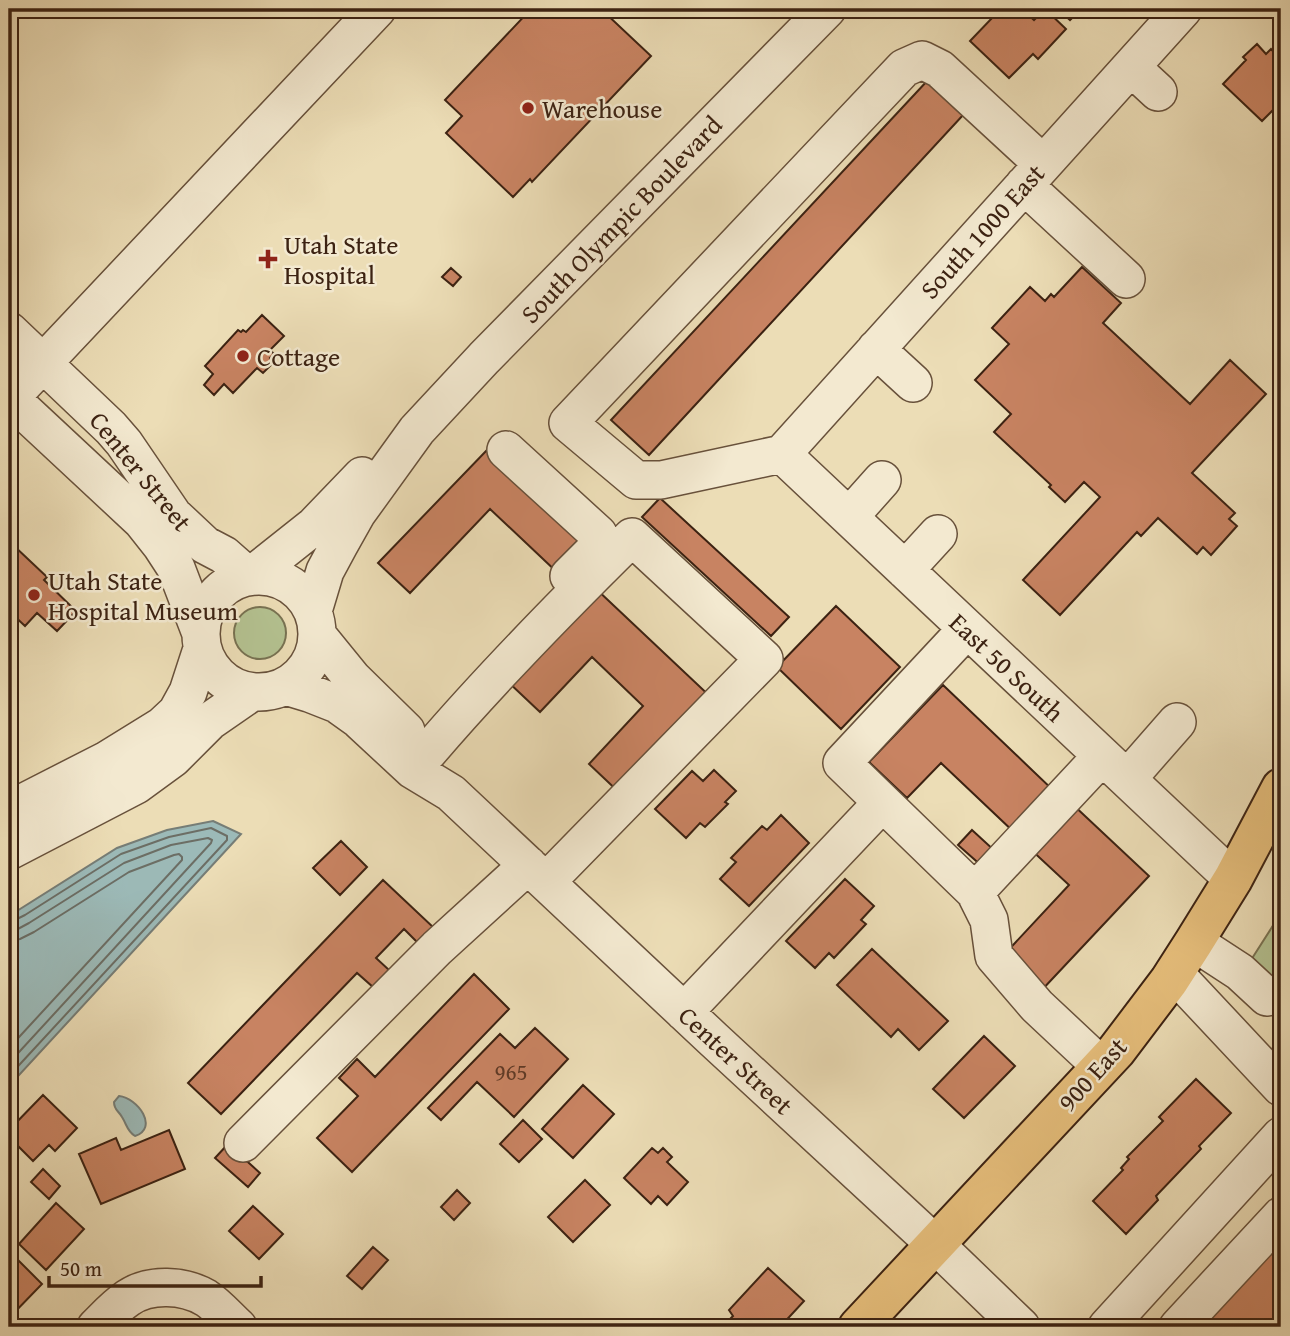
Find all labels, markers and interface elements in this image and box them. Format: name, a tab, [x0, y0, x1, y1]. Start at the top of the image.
place label: Warehouse	[542, 89, 662, 128]
marker: Warehouse	[520, 100, 536, 116]
street label: South Olympic Boulevard	[511, 106, 731, 332]
street label: South 1000 East	[911, 155, 1053, 307]
place label: Utah State Hospital	[284, 225, 398, 294]
marker: Utah State Hospital	[258, 249, 278, 269]
place label: Cottage	[257, 337, 340, 376]
marker: Cottage	[235, 348, 251, 364]
street label: Center Street	[80, 403, 202, 539]
place label: Utah State Hospital Museum	[48, 561, 238, 630]
marker: Utah State Hospital Museum	[26, 587, 42, 603]
street label: East 50 South	[941, 603, 1074, 731]
street label: Center Street	[670, 996, 802, 1124]
street label: 900 East	[1048, 1028, 1136, 1120]
house number: 965	[494, 1055, 528, 1088]
scale bar	[49, 1245, 261, 1289]
text: 50 m	[60, 1253, 102, 1284]

